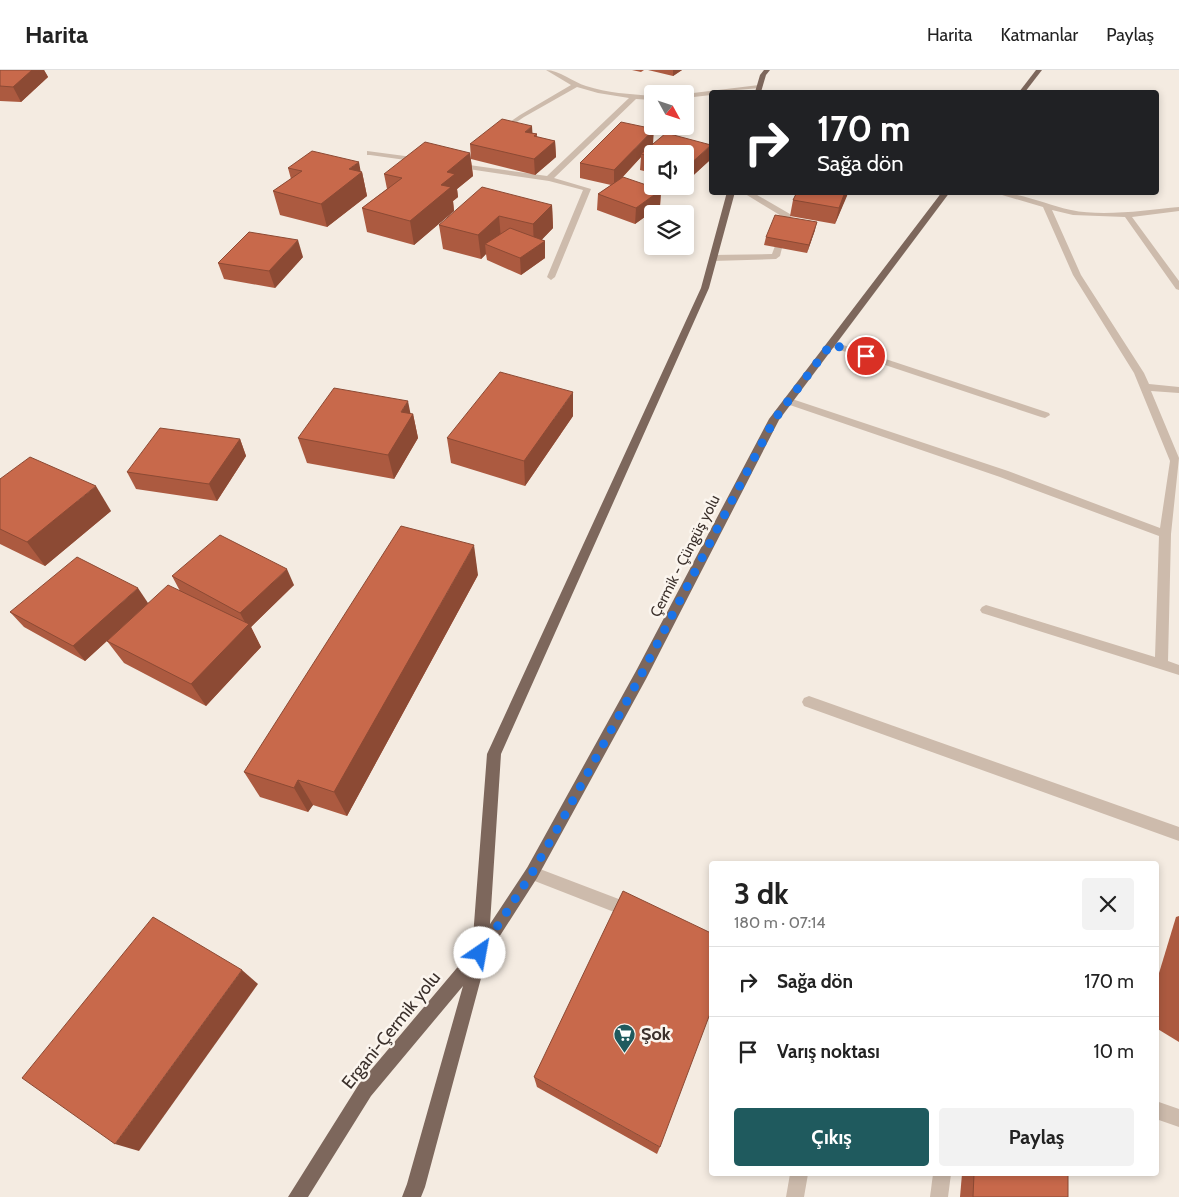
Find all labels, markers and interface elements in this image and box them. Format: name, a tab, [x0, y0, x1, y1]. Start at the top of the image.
text: Harita	[25, 20, 88, 49]
text: Harita	[927, 24, 972, 46]
text: Katmanlar	[1000, 24, 1078, 46]
text: Paylaş	[1106, 24, 1154, 46]
north arrow	[644, 85, 694, 135]
map controls	[644, 85, 694, 255]
text: 170 m	[817, 107, 910, 150]
icon: right	[734, 110, 799, 175]
button: sound	[644, 145, 694, 195]
text: Sağa dön	[817, 150, 903, 177]
button: layers	[644, 205, 694, 255]
pin	[845, 335, 887, 377]
icon: arrive	[852, 342, 880, 370]
street label: Çermik - Çüngüş yolu	[646, 492, 724, 620]
text: 3 dk	[734, 875, 789, 912]
button: close	[1082, 878, 1134, 930]
text: 180 m · 07:14	[734, 913, 826, 932]
position arrow	[453, 926, 505, 978]
street label: Ergani-Çermik yolu	[337, 967, 445, 1093]
icon: right	[734, 968, 762, 996]
text: Sağa dön	[777, 970, 853, 993]
text: 170 m	[1084, 970, 1134, 993]
supermarket icon: Şok	[613, 1022, 637, 1053]
place label: Şok	[641, 1023, 671, 1045]
icon: arrive	[734, 1038, 762, 1066]
text: Varış noktası	[777, 1040, 880, 1063]
text: 10 m	[1094, 1040, 1134, 1063]
button: Çıkış	[734, 1108, 929, 1166]
button: Paylaş	[939, 1108, 1134, 1166]

